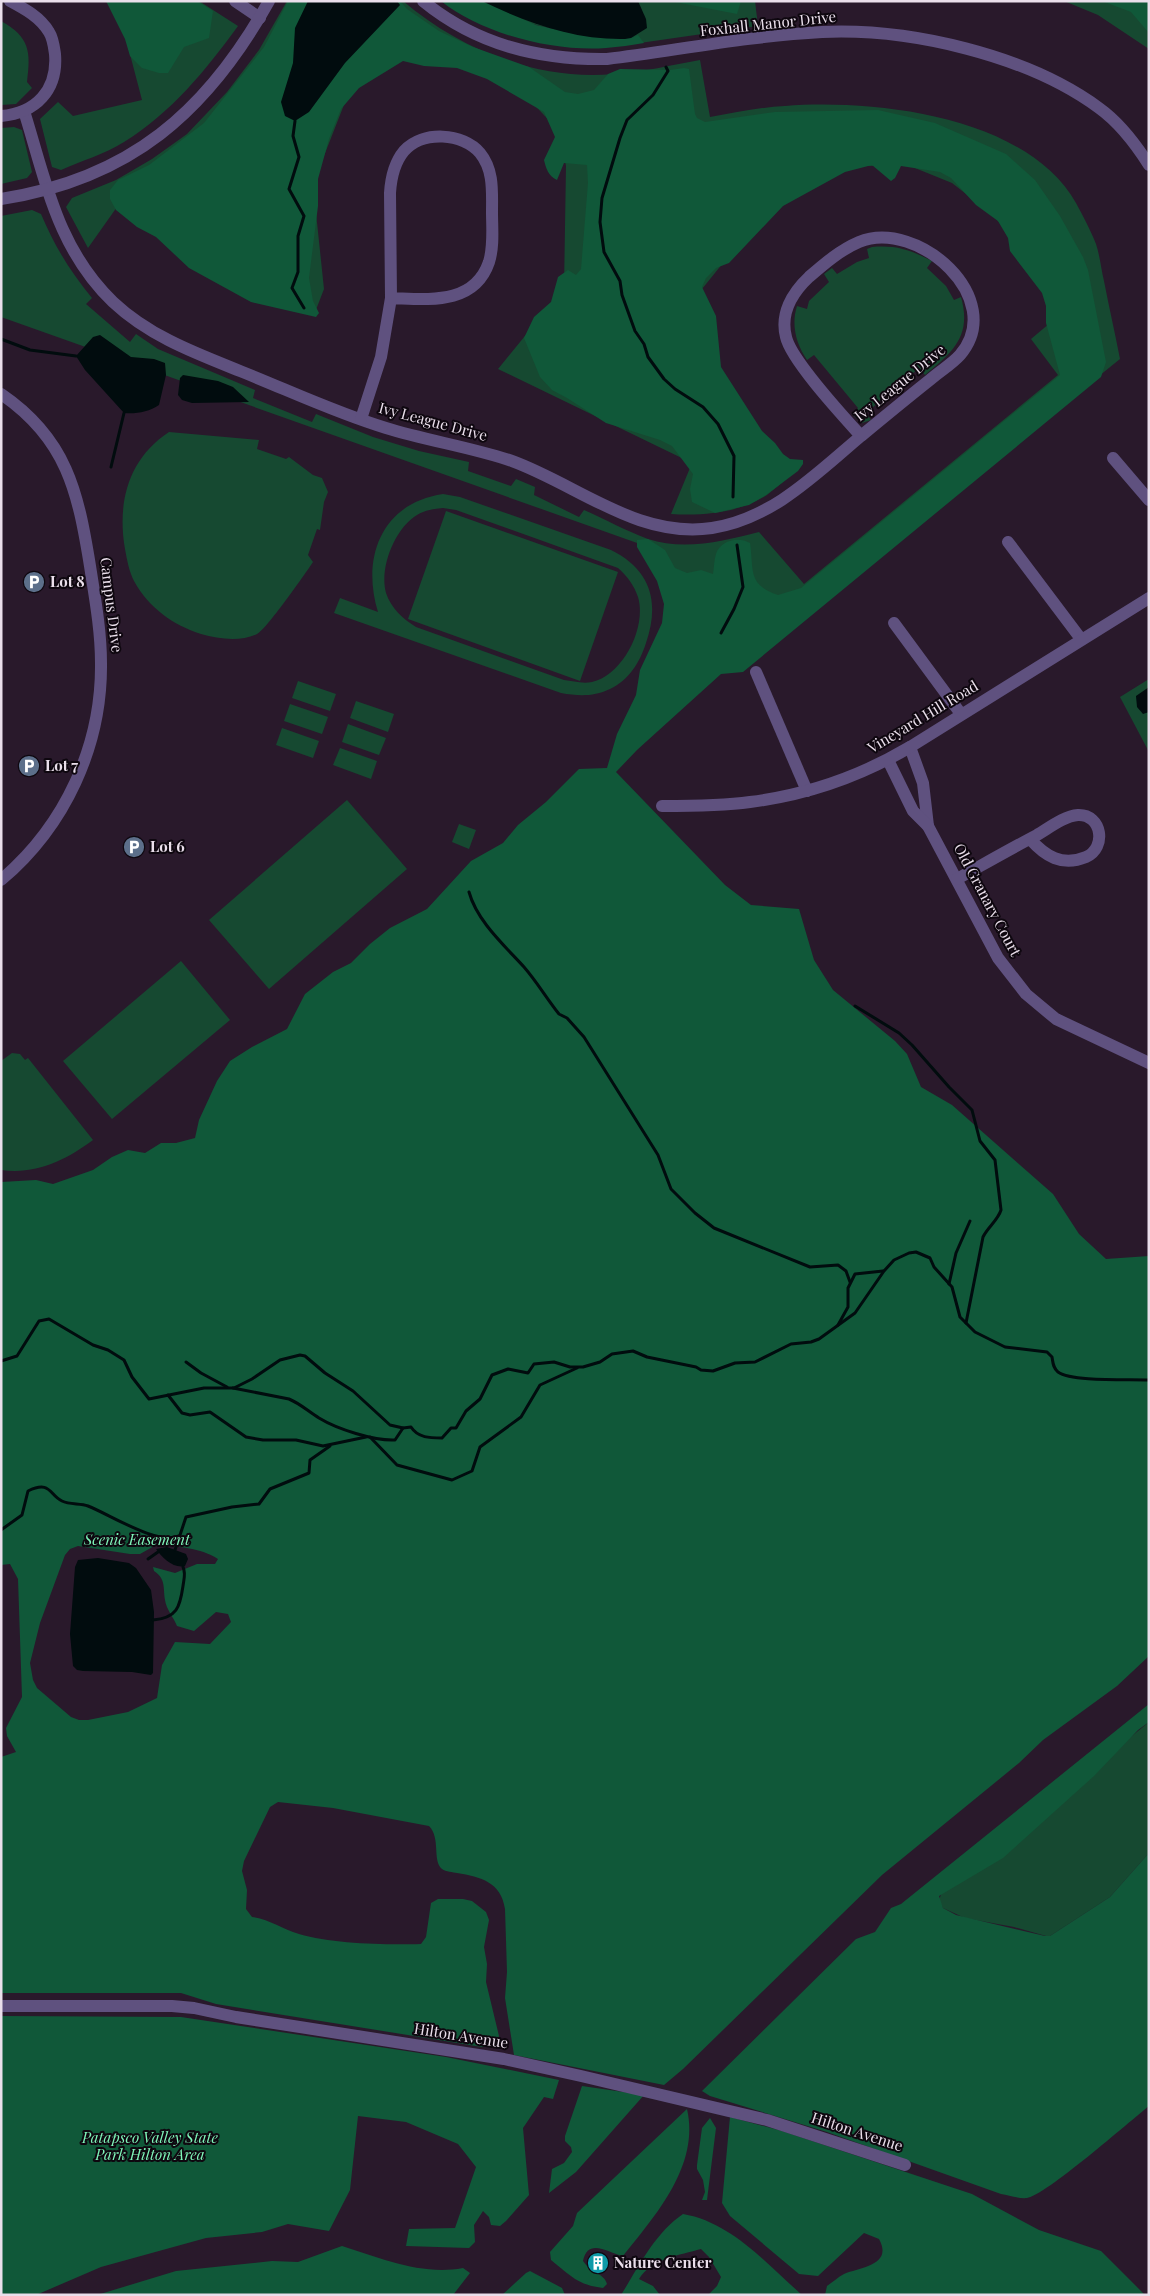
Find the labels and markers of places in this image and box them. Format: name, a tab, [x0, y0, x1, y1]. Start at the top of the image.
parking icon: Lot 8	[22, 570, 46, 594]
place label: Lot 8	[50, 571, 85, 591]
parking icon: Lot 7	[17, 754, 41, 778]
place label: Lot 7	[45, 755, 78, 775]
parking icon: Lot 6	[122, 835, 146, 859]
place label: Lot 6	[150, 836, 185, 856]
building icon: Nature Center	[586, 2251, 610, 2275]
place label: Nature Center	[614, 2252, 711, 2272]

